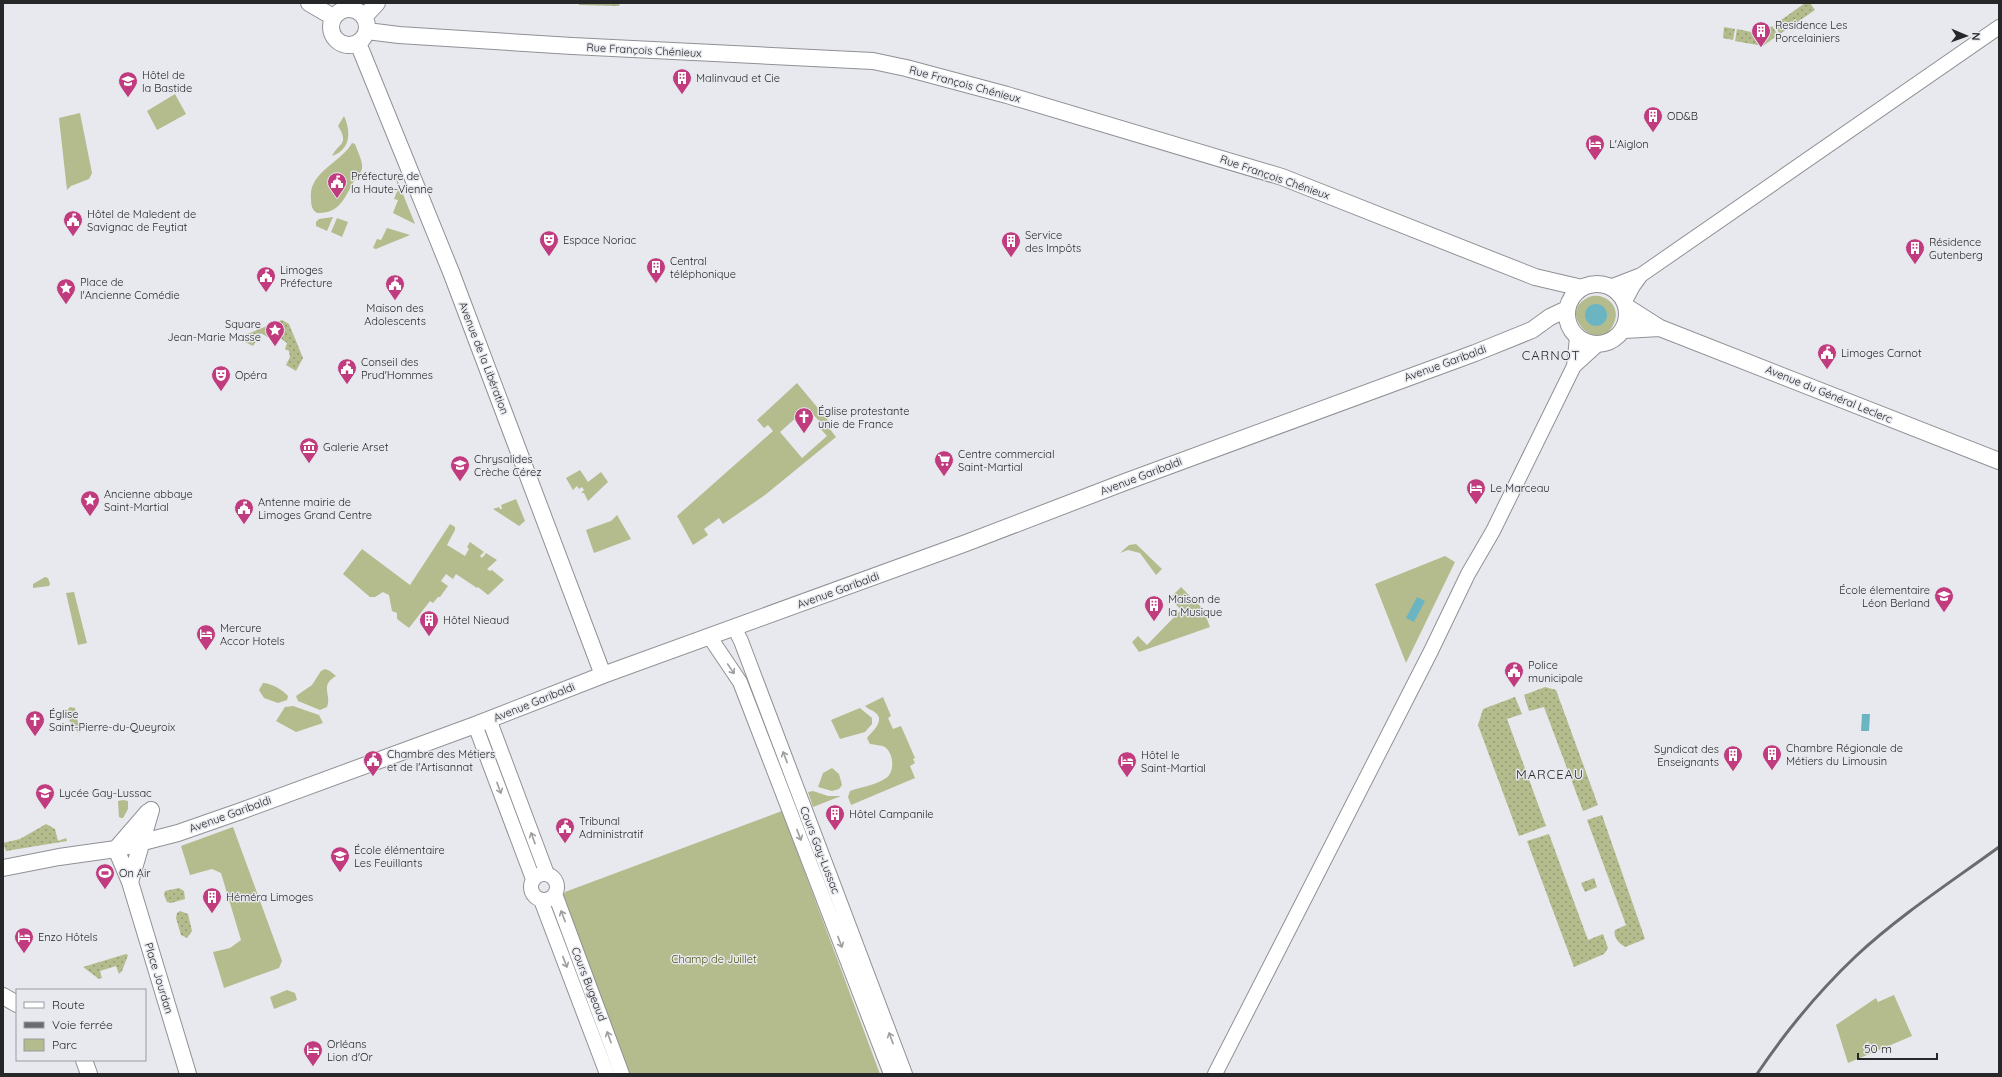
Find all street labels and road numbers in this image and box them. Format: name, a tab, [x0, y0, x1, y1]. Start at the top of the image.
street label: Rue François Chénieux	[586, 40, 702, 60]
street label: Rue François Chénieux	[908, 62, 1022, 106]
street label: Rue François Chénieux	[1218, 152, 1332, 202]
street label: Avenue de la Libération	[456, 300, 512, 416]
street label: Avenue Garibaldi	[1402, 342, 1488, 384]
street label: Avenue du Général Leclerc	[1764, 362, 1895, 426]
street label: Avenue Garibaldi	[1098, 454, 1184, 498]
street label: Avenue Garibaldi	[795, 569, 881, 611]
street label: Avenue Garibaldi	[491, 679, 577, 725]
street label: Avenue Garibaldi	[187, 793, 273, 835]
street label: Cours Gay-Lussac	[797, 804, 843, 896]
street label: Place Jourdan	[142, 941, 176, 1015]
street label: Cours Bugeaud	[568, 945, 610, 1023]

